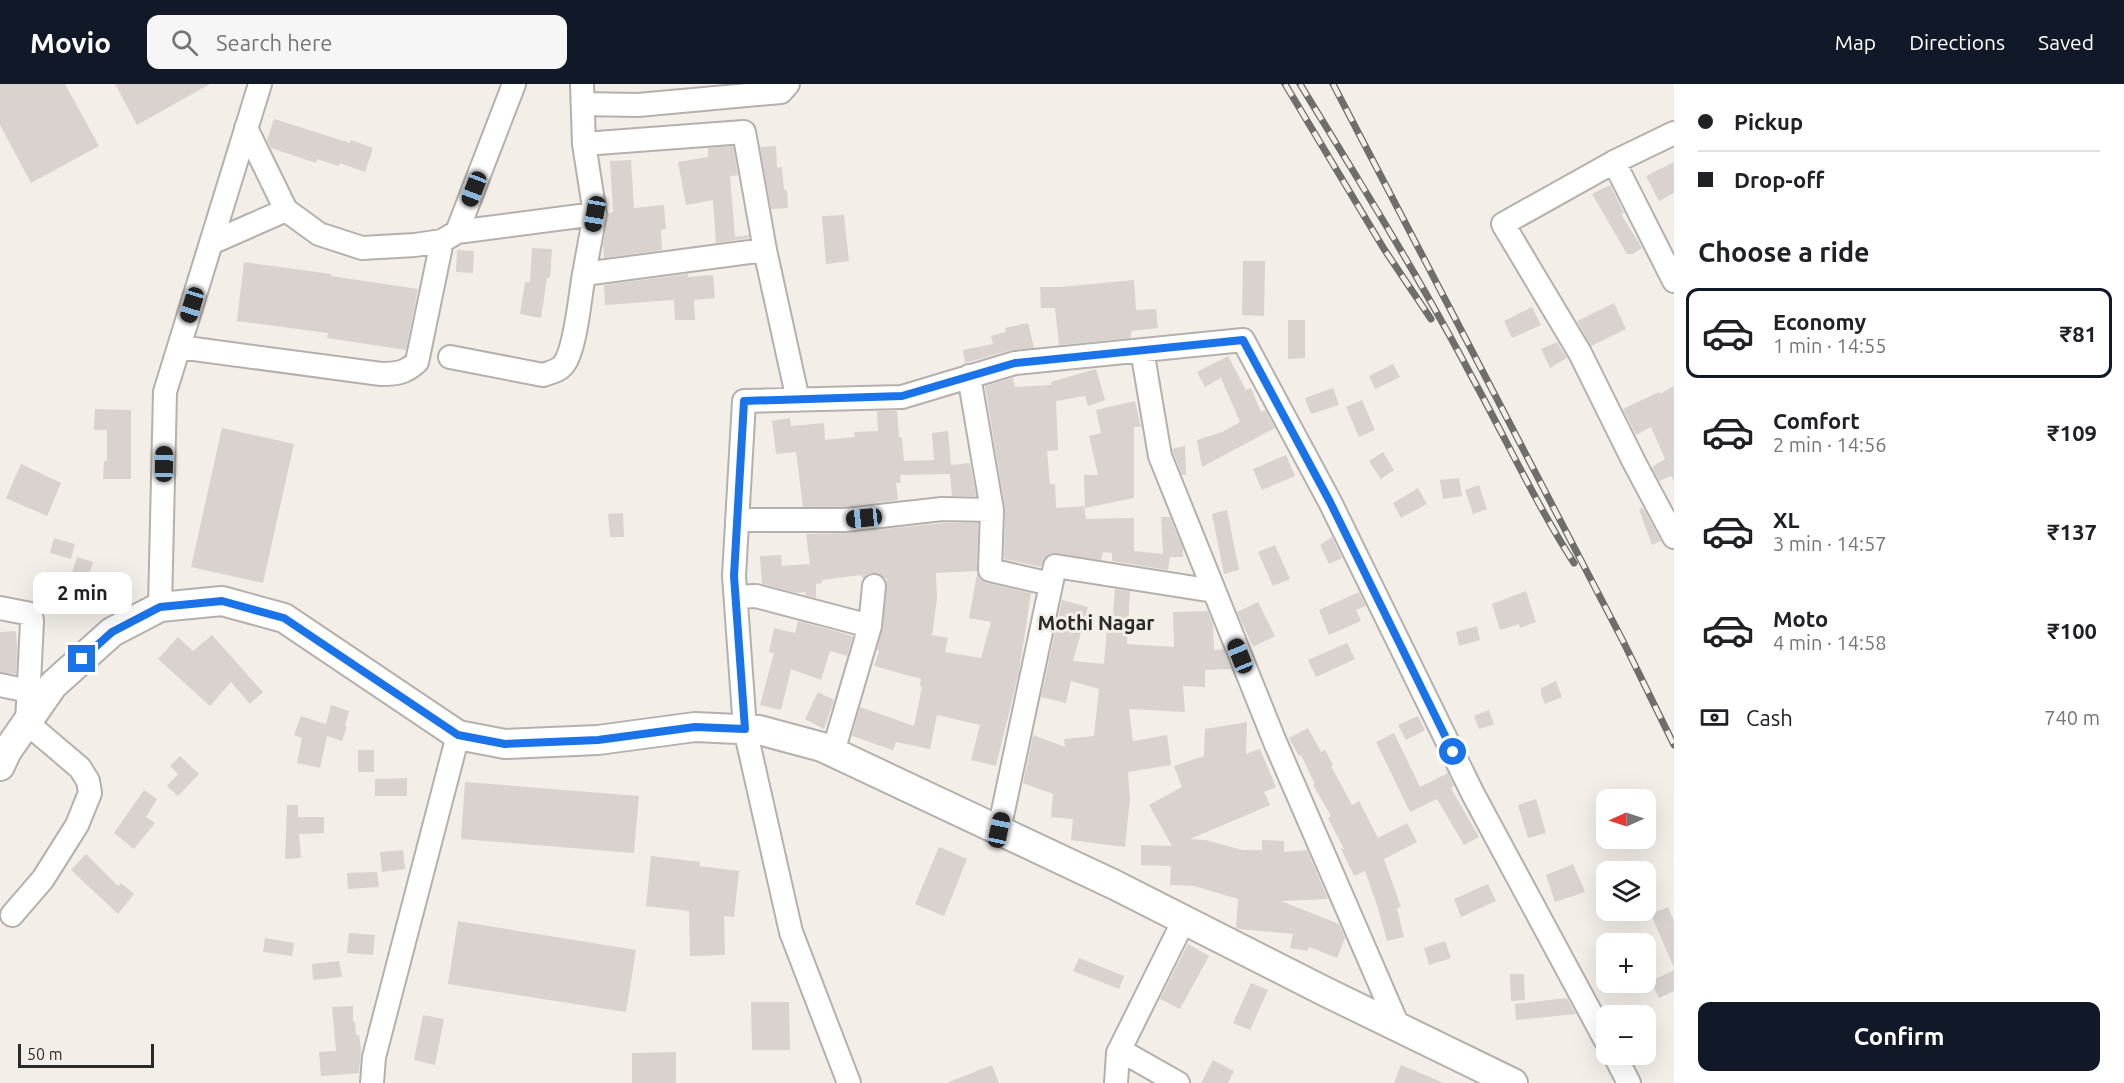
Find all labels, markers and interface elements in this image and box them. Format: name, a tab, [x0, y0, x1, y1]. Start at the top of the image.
search box	[147, 15, 567, 69]
icon: search	[168, 26, 201, 59]
text: Movio	[30, 27, 111, 58]
text: Search here	[216, 30, 332, 55]
text: Map	[1835, 30, 1876, 54]
text: Directions	[1909, 30, 2005, 54]
text: Saved	[2038, 30, 2094, 54]
text: Pickup	[1734, 109, 1803, 134]
text: Drop-off	[1734, 167, 1824, 192]
car	[459, 169, 489, 209]
car	[583, 195, 607, 233]
text: Choose a ride	[1698, 237, 1870, 267]
car	[178, 285, 206, 325]
icon: car	[1701, 306, 1755, 360]
text: Economy	[1773, 309, 1866, 334]
text: ₹81	[2060, 321, 2097, 346]
text: 1 min · 14:55	[1773, 334, 1887, 357]
icon: car	[1701, 405, 1755, 459]
text: Comfort	[1773, 408, 1860, 433]
text: ₹109	[2047, 420, 2097, 445]
text: 2 min · 14:56	[1773, 433, 1887, 456]
car	[155, 446, 173, 482]
icon: car	[1701, 504, 1755, 558]
car	[845, 507, 883, 529]
text: XL	[1773, 507, 1800, 532]
text: ₹137	[2047, 519, 2097, 544]
text: 3 min · 14:57	[1773, 532, 1887, 555]
callout: 2 min	[32, 572, 132, 614]
text: 2 min	[57, 581, 108, 604]
icon: car	[1701, 603, 1755, 657]
text: Moto	[1773, 606, 1828, 631]
district label: Mothi Nagar	[1037, 611, 1155, 634]
text: ₹100	[2047, 618, 2097, 643]
text: 4 min · 14:58	[1773, 631, 1887, 654]
car	[1225, 636, 1255, 676]
route end	[68, 645, 95, 672]
icon: cash	[1698, 701, 1731, 734]
text: Cash	[1746, 705, 1793, 730]
text: 740 m	[2044, 706, 2100, 729]
route start	[1439, 738, 1466, 765]
north arrow	[1596, 789, 1656, 849]
map controls	[1596, 789, 1656, 1065]
car	[986, 811, 1012, 849]
button: layers	[1596, 861, 1656, 921]
button: +	[1596, 933, 1656, 993]
button: Confirm	[1698, 1002, 2100, 1071]
button: −	[1596, 1005, 1656, 1065]
scale bar	[18, 1041, 154, 1068]
text: 50 m	[27, 1045, 63, 1063]

